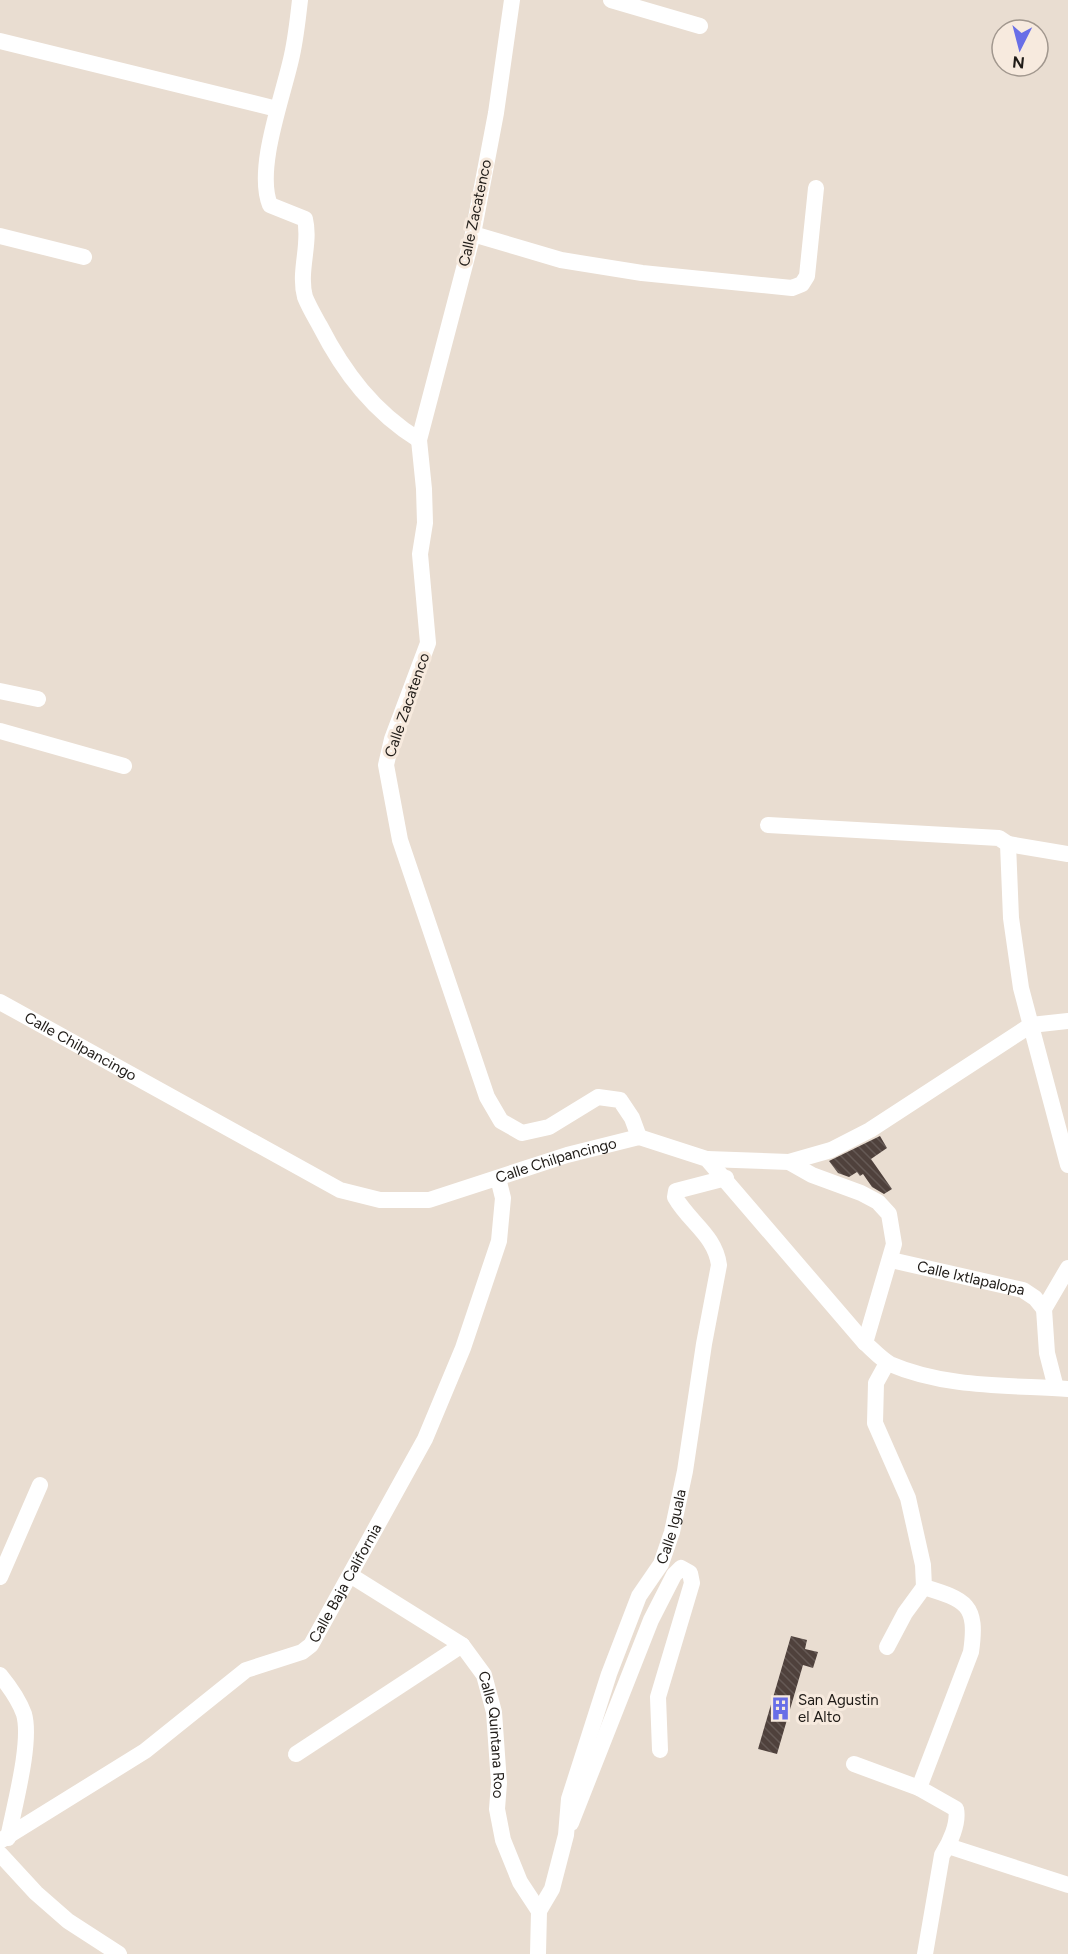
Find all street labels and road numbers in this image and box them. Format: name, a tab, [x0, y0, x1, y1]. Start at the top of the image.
street label: Calle Zacatenco	[455, 158, 495, 268]
street label: Calle Zacatenco	[381, 650, 433, 759]
street label: Calle Chilpancingo	[21, 1008, 140, 1085]
street label: Calle Chilpancingo	[493, 1134, 619, 1187]
street label: Calle Ixtlapalopa	[915, 1257, 1027, 1299]
street label: Calle Iguala	[653, 1488, 690, 1567]
street label: Calle Baja California	[305, 1520, 385, 1646]
street label: Calle Quintana Roo	[474, 1669, 508, 1800]

